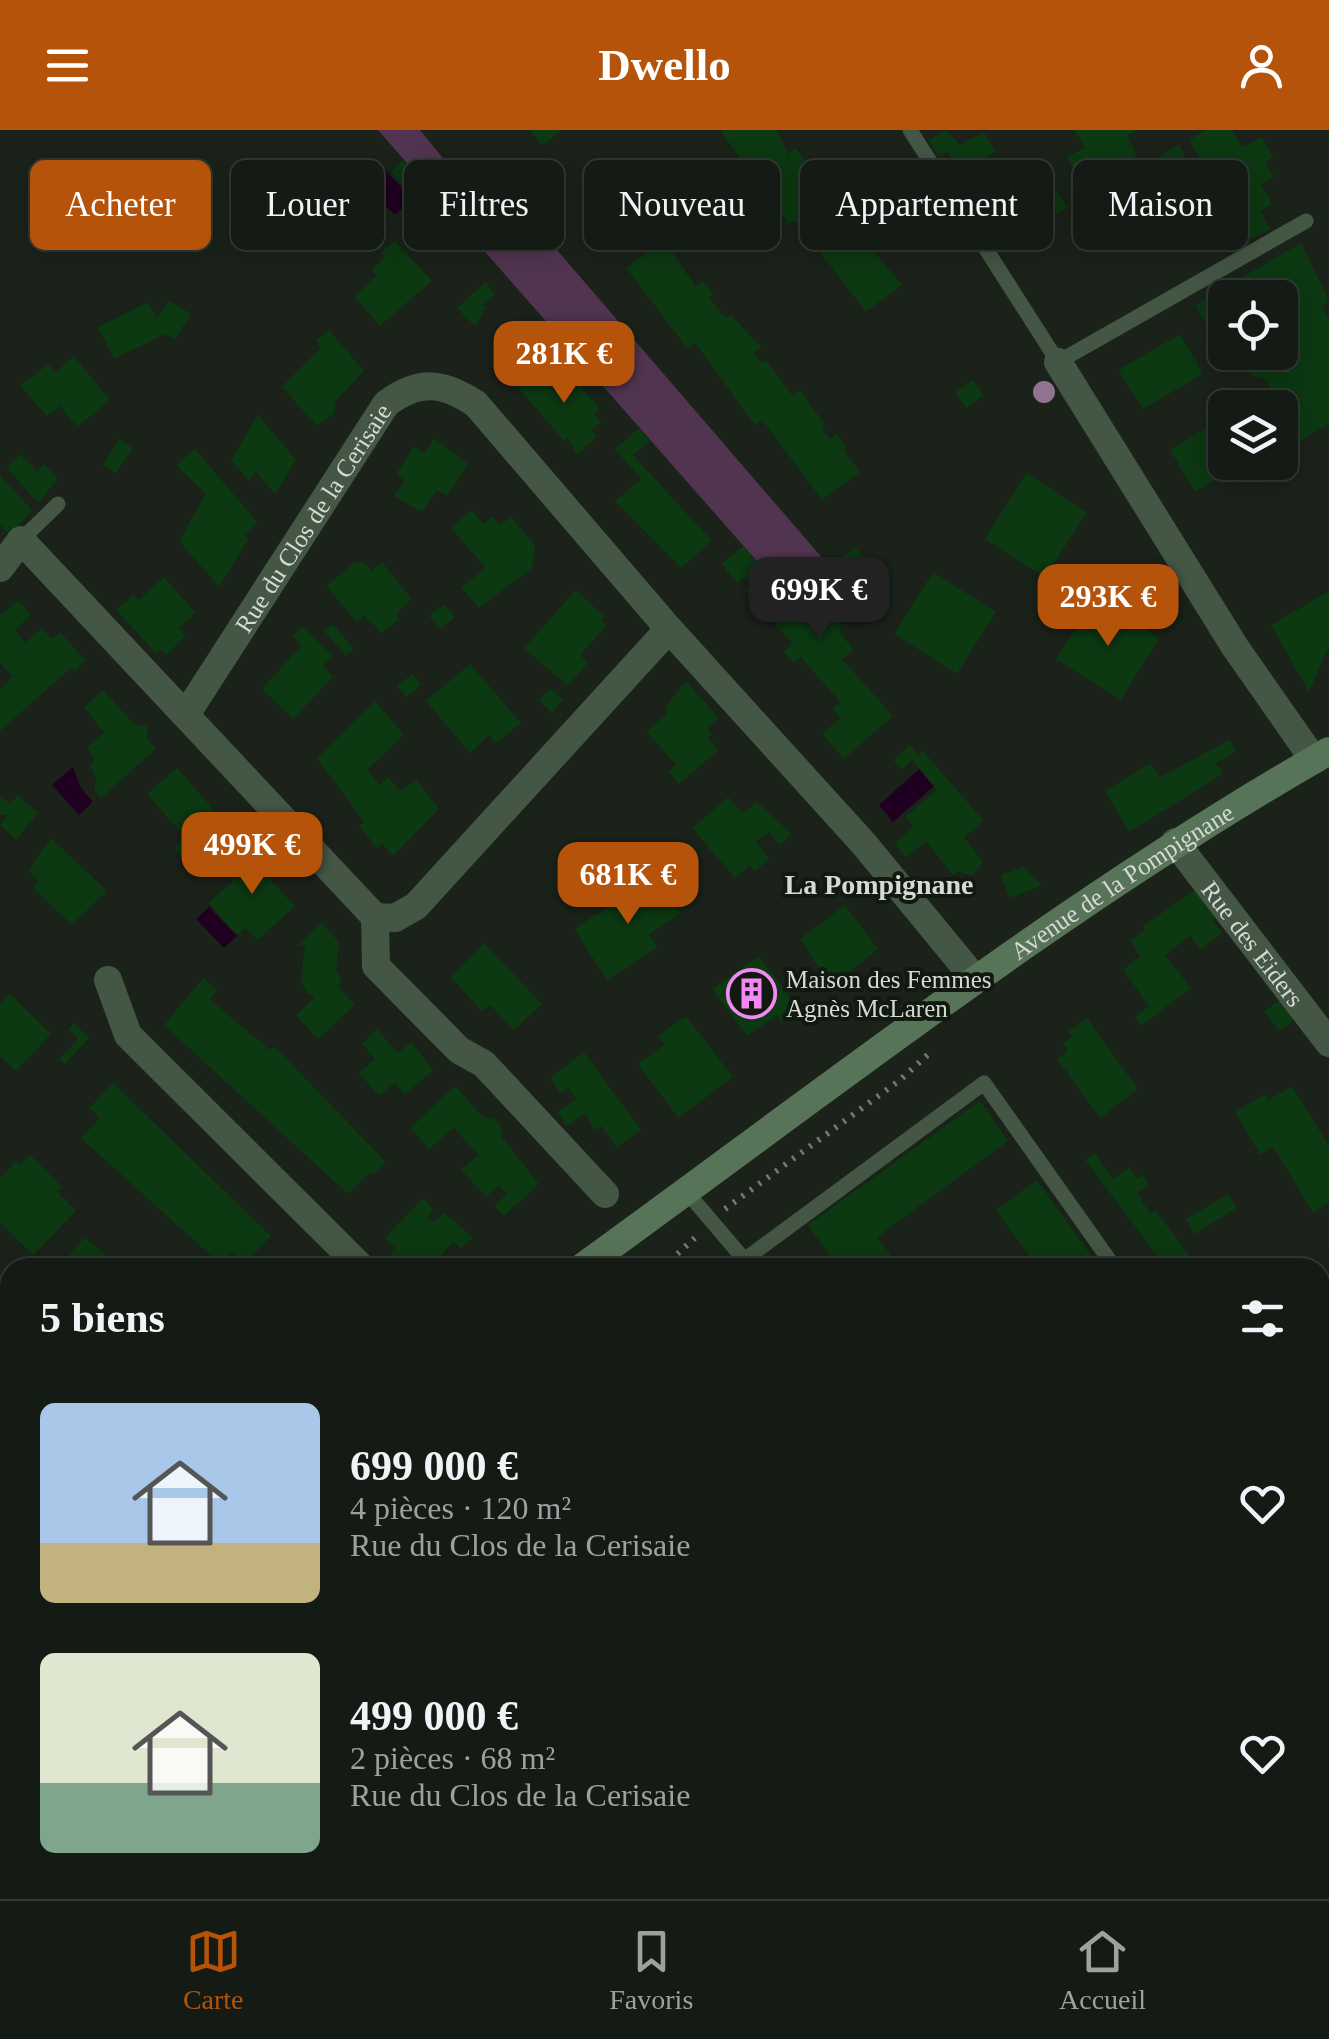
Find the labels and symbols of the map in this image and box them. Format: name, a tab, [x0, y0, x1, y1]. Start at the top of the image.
pin: 281K €	[483, 321, 645, 406]
street label: Rue du Clos de la Cerisaie	[229, 399, 396, 637]
pin: 699K €	[738, 557, 900, 642]
pin: 293K €	[1027, 564, 1189, 649]
street label: Avenue de la Pompignane	[1005, 798, 1238, 965]
pin: 499K €	[171, 812, 333, 897]
pin: 681K €	[547, 842, 709, 927]
district label: La Pompignane	[784, 869, 974, 900]
street label: Rue des Eiders	[1197, 876, 1309, 1011]
place label: Maison des Femmes Agnès McLaren	[786, 966, 992, 1022]
building icon: Maison des Femmes Agnès McLaren	[725, 967, 777, 1019]

